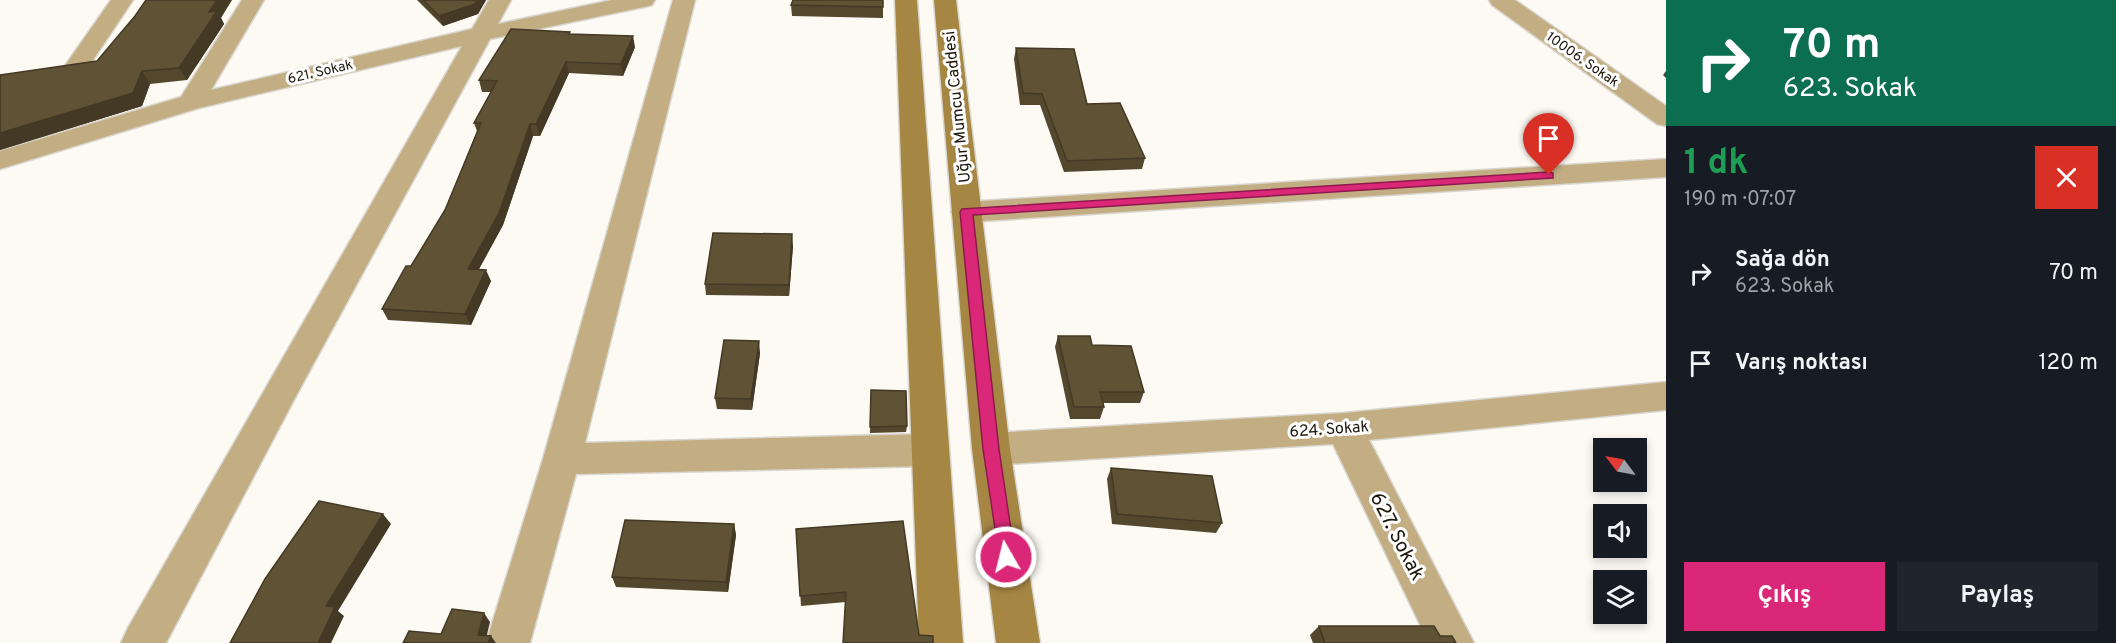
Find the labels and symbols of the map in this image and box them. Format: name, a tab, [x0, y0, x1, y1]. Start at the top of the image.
street label: 10006. Sokak	[1543, 29, 1622, 91]
street label: Uğur Mumcu Caddesi	[940, 30, 976, 184]
street label: 621. Sokak	[286, 57, 355, 88]
pin	[1523, 113, 1574, 175]
street label: 624. Sokak	[1289, 417, 1370, 443]
north arrow	[1593, 438, 1647, 492]
street label: 627. Sokak	[1363, 488, 1430, 585]
position arrow	[974, 525, 1038, 589]

